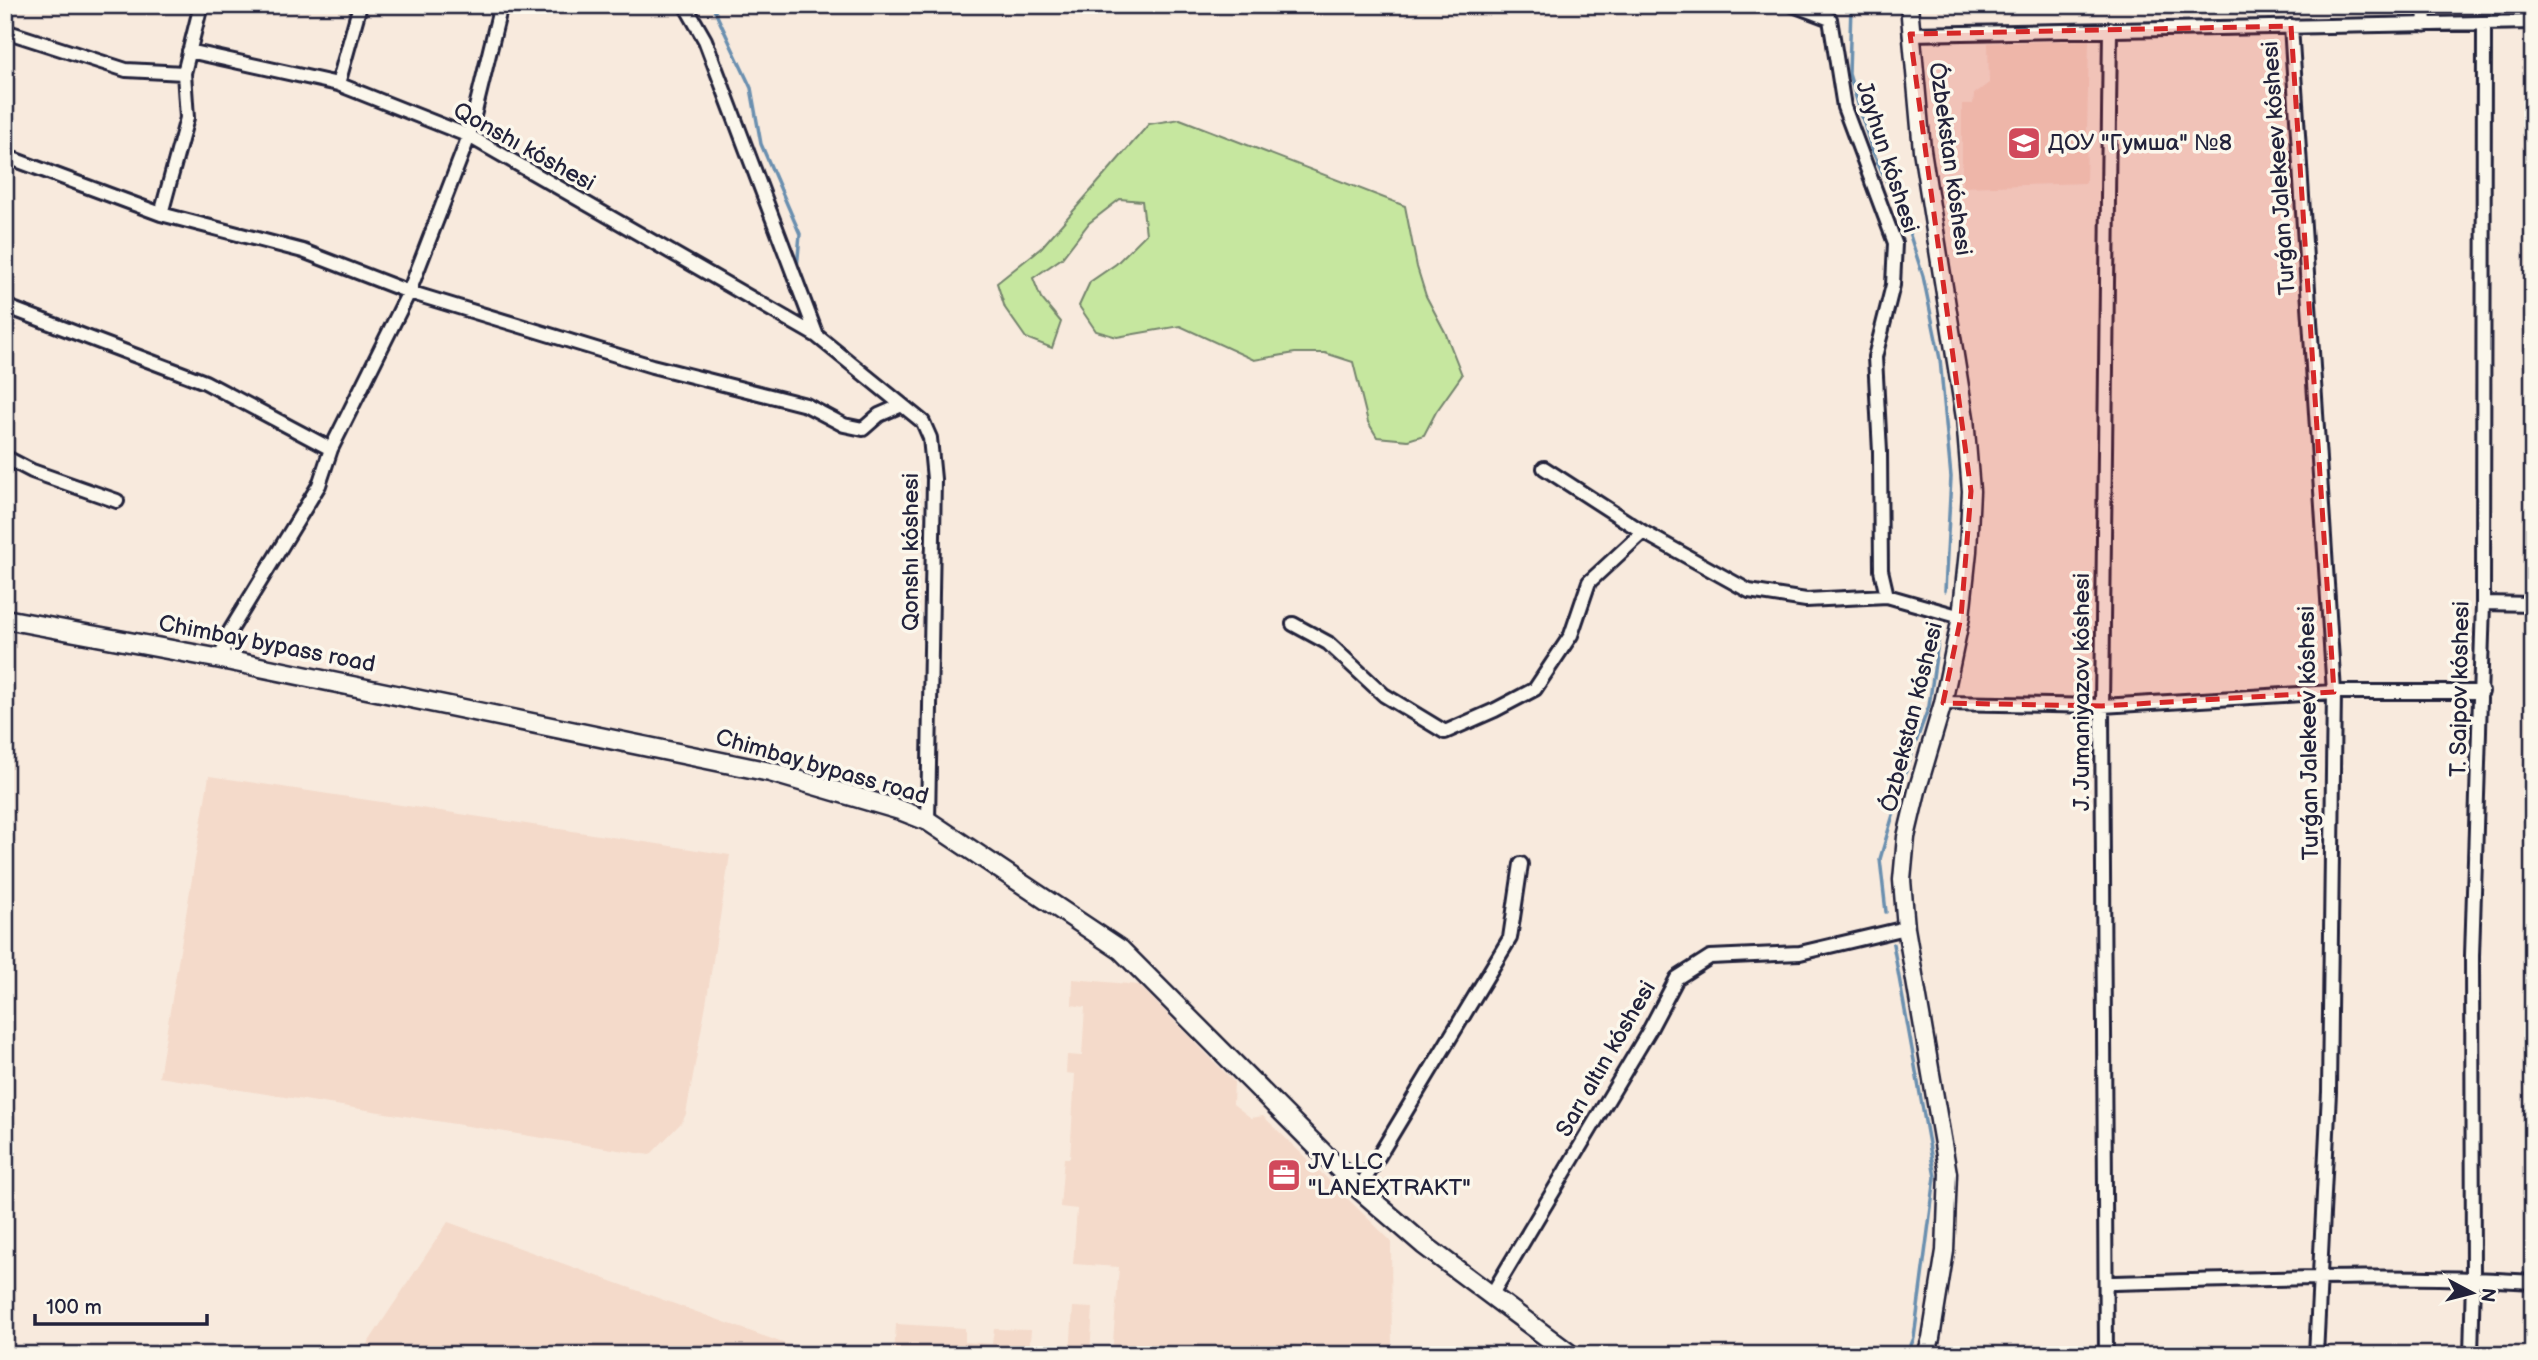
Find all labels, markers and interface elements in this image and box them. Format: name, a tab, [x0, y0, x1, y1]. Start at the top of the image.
street label: Turǵan Jalekeev kóshesi	[2256, 40, 2302, 296]
street label: Ózbekstan kóshesi	[1923, 61, 1977, 257]
street label: Jayhun kóshesi	[1849, 78, 1925, 236]
street label: Qonshı kóshesi	[448, 96, 600, 198]
school or university icon: ДОУ "Гумша" №8	[2005, 124, 2043, 162]
place label: ДОУ "Гумша" №8	[2048, 129, 2232, 157]
street label: Qonshı kóshesi	[897, 473, 925, 631]
street label: J. Jumaniyazov kóshesi	[2068, 573, 2096, 811]
street label: T. Saipov kóshesi	[2444, 601, 2476, 777]
street label: Turǵan Jalekeev kóshesi	[2293, 606, 2325, 860]
street label: Chimbay bypass road	[156, 609, 378, 679]
street label: Ózbekstan kóshesi	[1875, 619, 1949, 815]
street label: Chimbay bypass road	[712, 723, 932, 811]
street label: Sarı altın kóshesi	[1550, 976, 1662, 1142]
place label: JV LLC "LANEXTRAKT"	[1308, 1148, 1471, 1202]
office icon: JV LLC "LANEXTRAKT"	[1265, 1156, 1303, 1194]
north arrow	[2436, 1258, 2506, 1328]
scale bar	[35, 1283, 206, 1327]
text: N	[2475, 1286, 2500, 1303]
text: 100 m	[46, 1295, 102, 1320]

